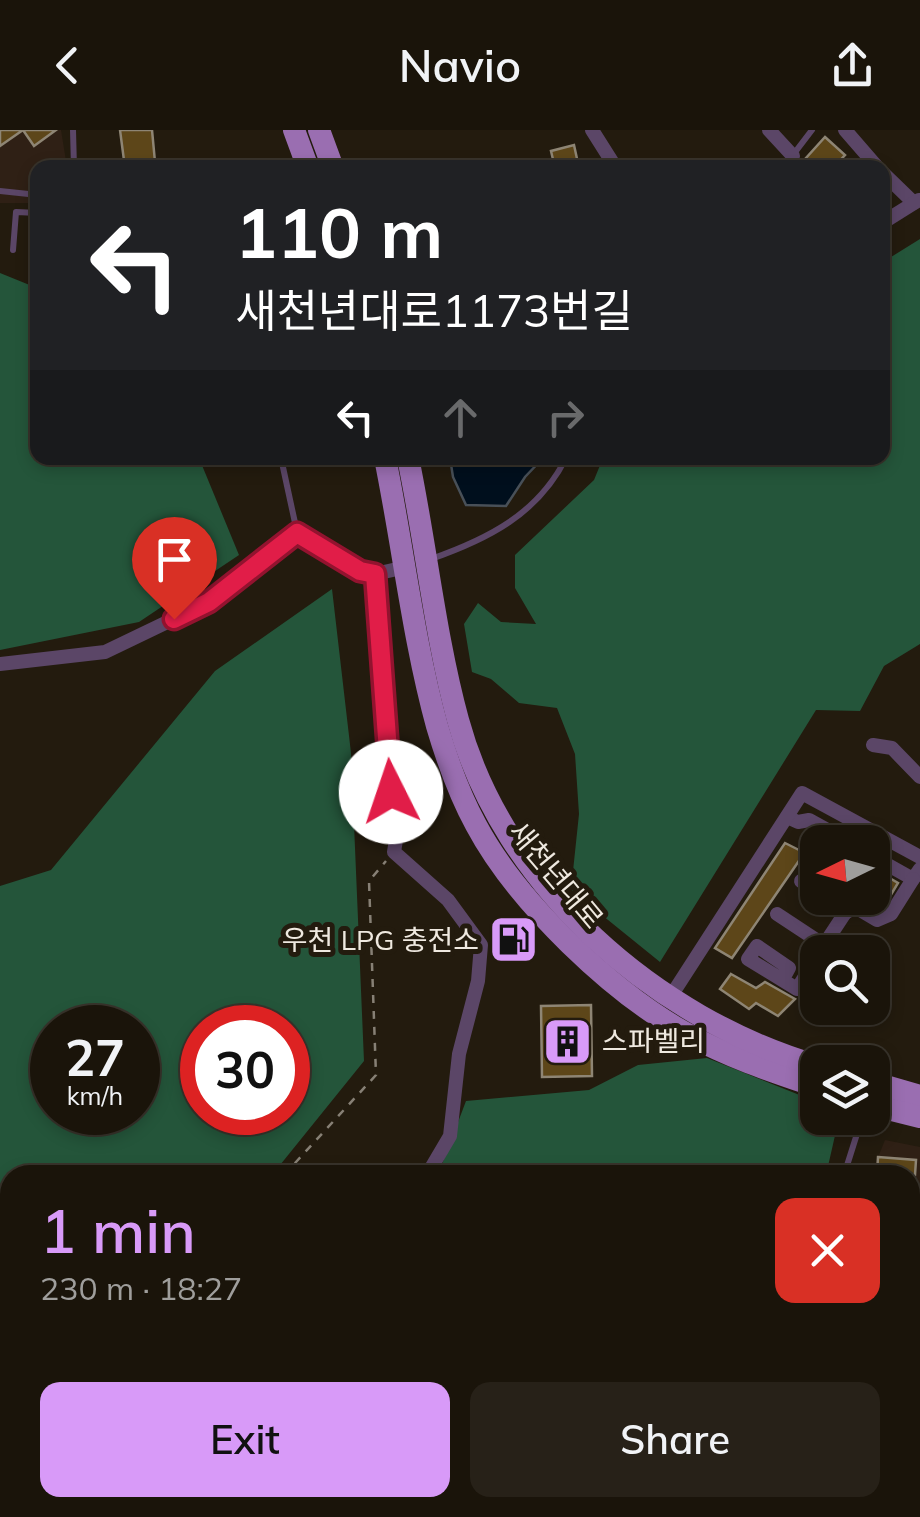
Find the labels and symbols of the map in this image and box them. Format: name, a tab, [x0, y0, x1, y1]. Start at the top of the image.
pin	[132, 517, 217, 620]
position arrow	[339, 740, 443, 844]
street label: 새천년대로	[502, 814, 611, 935]
north arrow	[800, 825, 890, 915]
fuel station icon: 우천 LPG 충전소	[488, 914, 540, 966]
place label: 우천 LPG 충전소	[282, 922, 479, 957]
speed limit sign: 30	[180, 1005, 310, 1135]
building icon: 스파벨리	[541, 1015, 593, 1067]
place label: 스파벨리	[602, 1023, 705, 1058]

